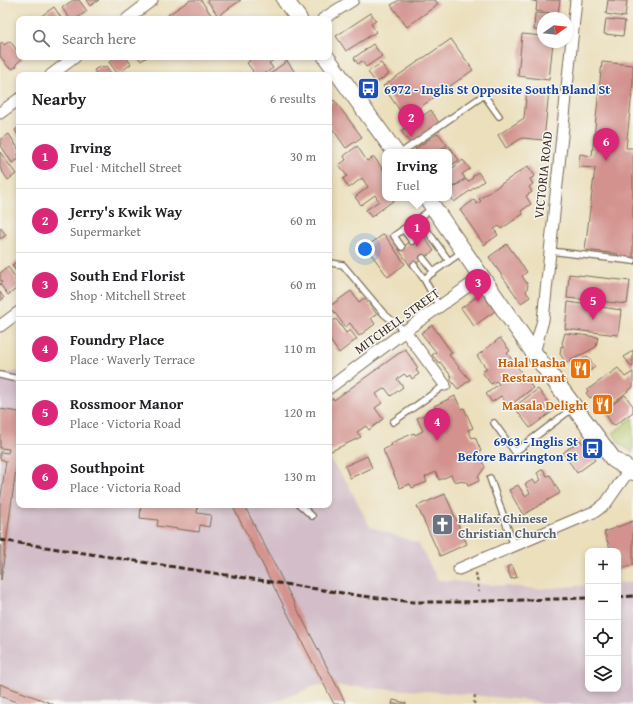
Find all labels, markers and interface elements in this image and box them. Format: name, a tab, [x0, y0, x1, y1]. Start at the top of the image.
north arrow	[537, 12, 573, 48]
search box	[16, 16, 332, 60]
icon: search	[30, 27, 52, 49]
text: Search here	[62, 28, 136, 49]
bus stop icon: 6972 - Inglis St Opposite South Bland St	[355, 76, 381, 102]
place label: 6972 - Inglis St Opposite South Bland St	[384, 80, 610, 99]
text: Nearby	[32, 86, 86, 111]
text: 6 results	[270, 89, 316, 108]
pin: 2	[398, 104, 424, 137]
pin: 6	[593, 128, 619, 161]
street label: VICTORIA ROAD	[529, 130, 557, 220]
text: Irving	[70, 137, 111, 158]
text: 1	[42, 147, 48, 166]
text: 30 m	[290, 147, 316, 166]
popup	[382, 149, 452, 201]
text: Irving	[396, 155, 438, 176]
text: Fuel · Mitchell Street	[70, 158, 182, 177]
text: Fuel	[396, 176, 420, 195]
text: Jerry's Kwik Way	[70, 201, 182, 222]
text: 2	[42, 211, 48, 230]
text: 60 m	[290, 211, 316, 230]
pin: 1	[404, 214, 430, 247]
text: Supermarket	[70, 222, 141, 241]
your location	[355, 239, 375, 259]
text: South End Florist	[70, 265, 185, 286]
pin: 3	[465, 269, 491, 302]
text: 3	[42, 275, 48, 294]
text: 60 m	[290, 275, 316, 294]
street label: MITCHELL STREET	[350, 283, 444, 358]
text: Shop · Mitchell Street	[70, 286, 186, 305]
pin: 5	[580, 287, 606, 320]
text: Foundry Place	[70, 329, 164, 350]
text: 4	[42, 339, 48, 358]
text: 110 m	[284, 339, 316, 358]
text: Place · Waverly Terrace	[70, 350, 195, 369]
place label: Halal Basha Restaurant	[498, 353, 566, 387]
restaurant icon: Halal Basha Restaurant	[568, 356, 594, 382]
restaurant icon: Masala Delight	[590, 392, 616, 418]
text: Rossmoor Manor	[70, 393, 184, 414]
place label: Masala Delight	[502, 396, 588, 415]
text: 5	[42, 403, 48, 422]
text: 120 m	[284, 403, 316, 422]
pin: 4	[424, 408, 450, 441]
text: Place · Victoria Road	[70, 414, 181, 433]
place label: 6963 - Inglis St Before Barrington St	[458, 432, 578, 466]
bus stop icon: 6963 - Inglis St Before Barrington St	[580, 435, 606, 461]
text: Southpoint	[70, 457, 145, 478]
text: 6	[42, 467, 48, 486]
text: 130 m	[284, 467, 316, 486]
text: Place · Victoria Road	[70, 478, 181, 497]
place label: Halifax Chinese Christian Church	[458, 509, 557, 543]
church icon: Halifax Chinese Christian Church	[429, 512, 455, 538]
map controls	[585, 548, 621, 692]
button: +	[585, 548, 621, 584]
button: −	[585, 584, 621, 620]
button: locate	[585, 620, 621, 656]
button: layers	[585, 656, 621, 692]

